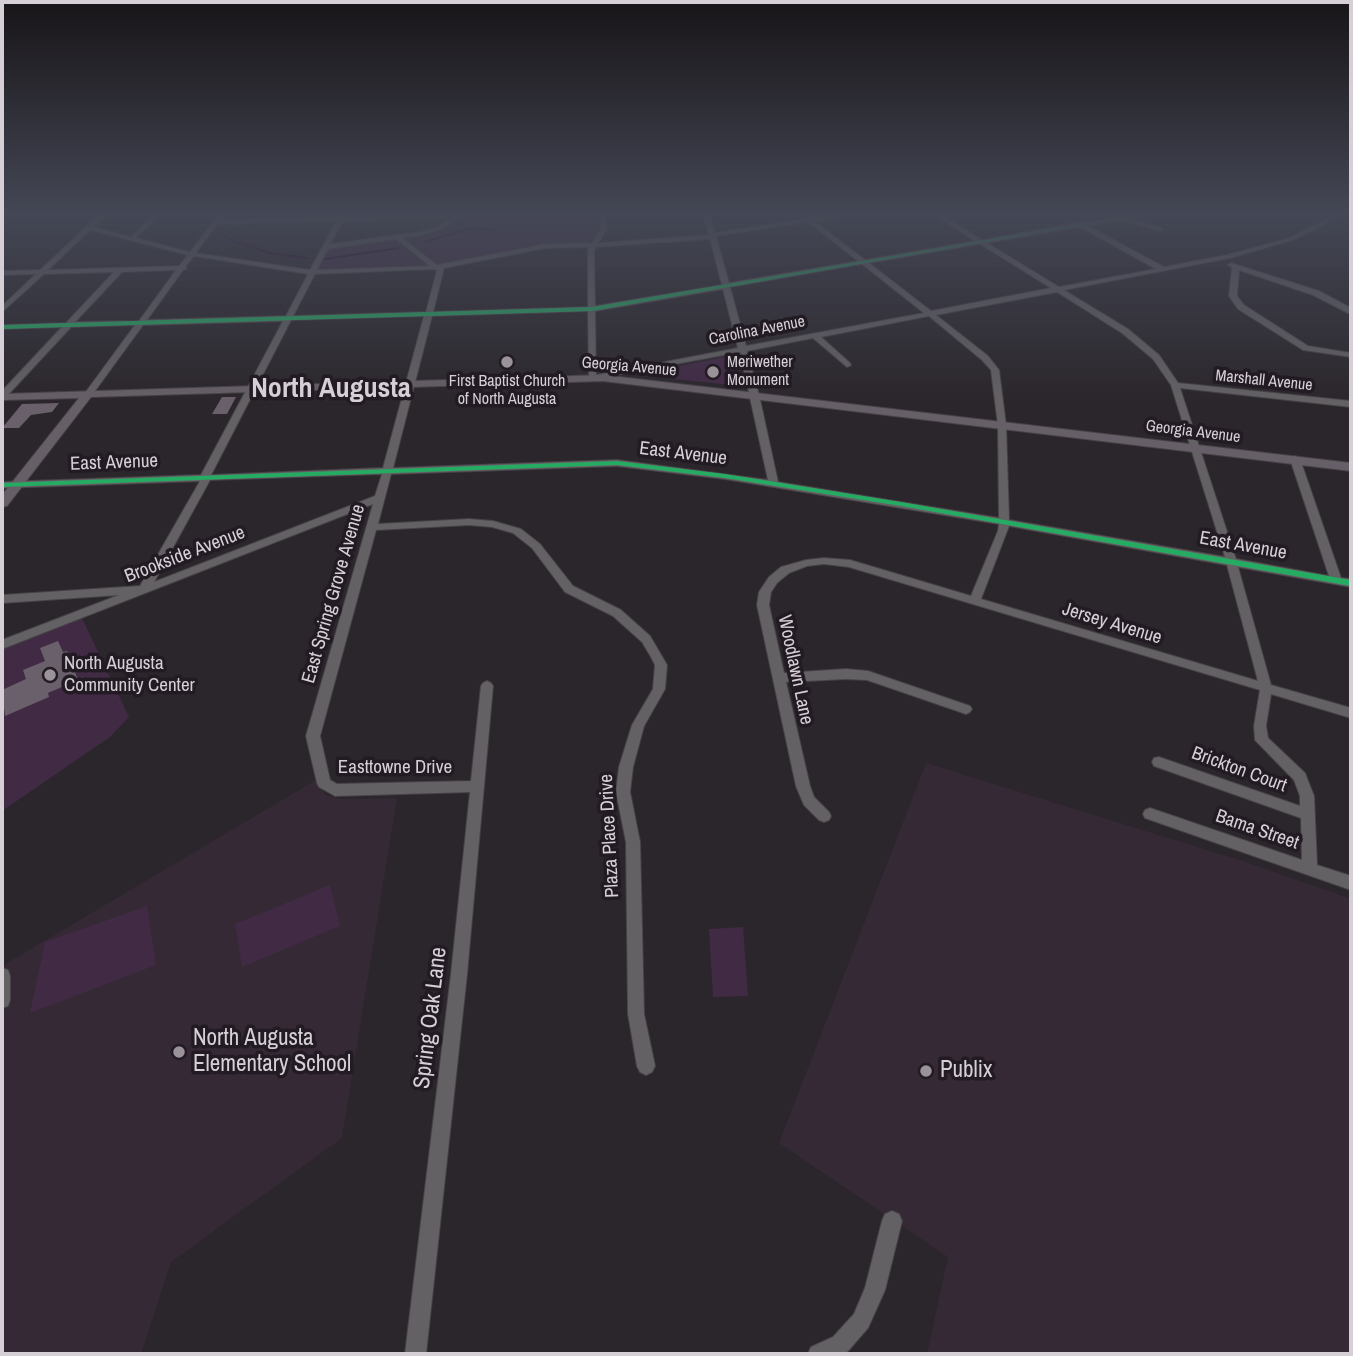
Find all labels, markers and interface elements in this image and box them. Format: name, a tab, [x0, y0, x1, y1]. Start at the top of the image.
street label: Carolina Avenue	[707, 312, 807, 350]
street label: Georgia Avenue	[581, 353, 677, 381]
place label: Meriwether Monument	[727, 353, 793, 391]
marker: First Baptist Church of North Augusta	[499, 354, 515, 370]
marker: Meriwether Monument	[705, 364, 721, 380]
street label: Marshall Avenue	[1215, 366, 1313, 396]
district label: North Augusta	[251, 372, 411, 406]
place label: First Baptist Church of North Augusta	[449, 372, 565, 410]
street label: Georgia Avenue	[1145, 417, 1241, 447]
street label: East Avenue	[638, 437, 728, 471]
street label: East Avenue	[70, 450, 158, 476]
street label: East Spring Grove Avenue	[298, 502, 370, 686]
street label: Brookside Avenue	[122, 522, 248, 588]
street label: East Avenue	[1198, 527, 1288, 565]
street label: Jersey Avenue	[1060, 598, 1164, 650]
street label: Woodlawn Lane	[772, 613, 818, 727]
place label: North Augusta Community Center	[64, 653, 195, 697]
marker: North Augusta Community Center	[42, 667, 58, 683]
street label: Brickton Court	[1188, 742, 1290, 798]
street label: Easttowne Drive	[338, 757, 452, 779]
street label: Plaza Place Drive	[595, 774, 625, 898]
street label: Bama Street	[1212, 805, 1302, 855]
street label: Spring Oak Lane	[409, 946, 453, 1090]
place label: North Augusta Elementary School	[193, 1025, 351, 1079]
marker: North Augusta Elementary School	[171, 1044, 187, 1060]
place label: Publix	[940, 1057, 992, 1085]
marker: Publix	[918, 1063, 934, 1079]

